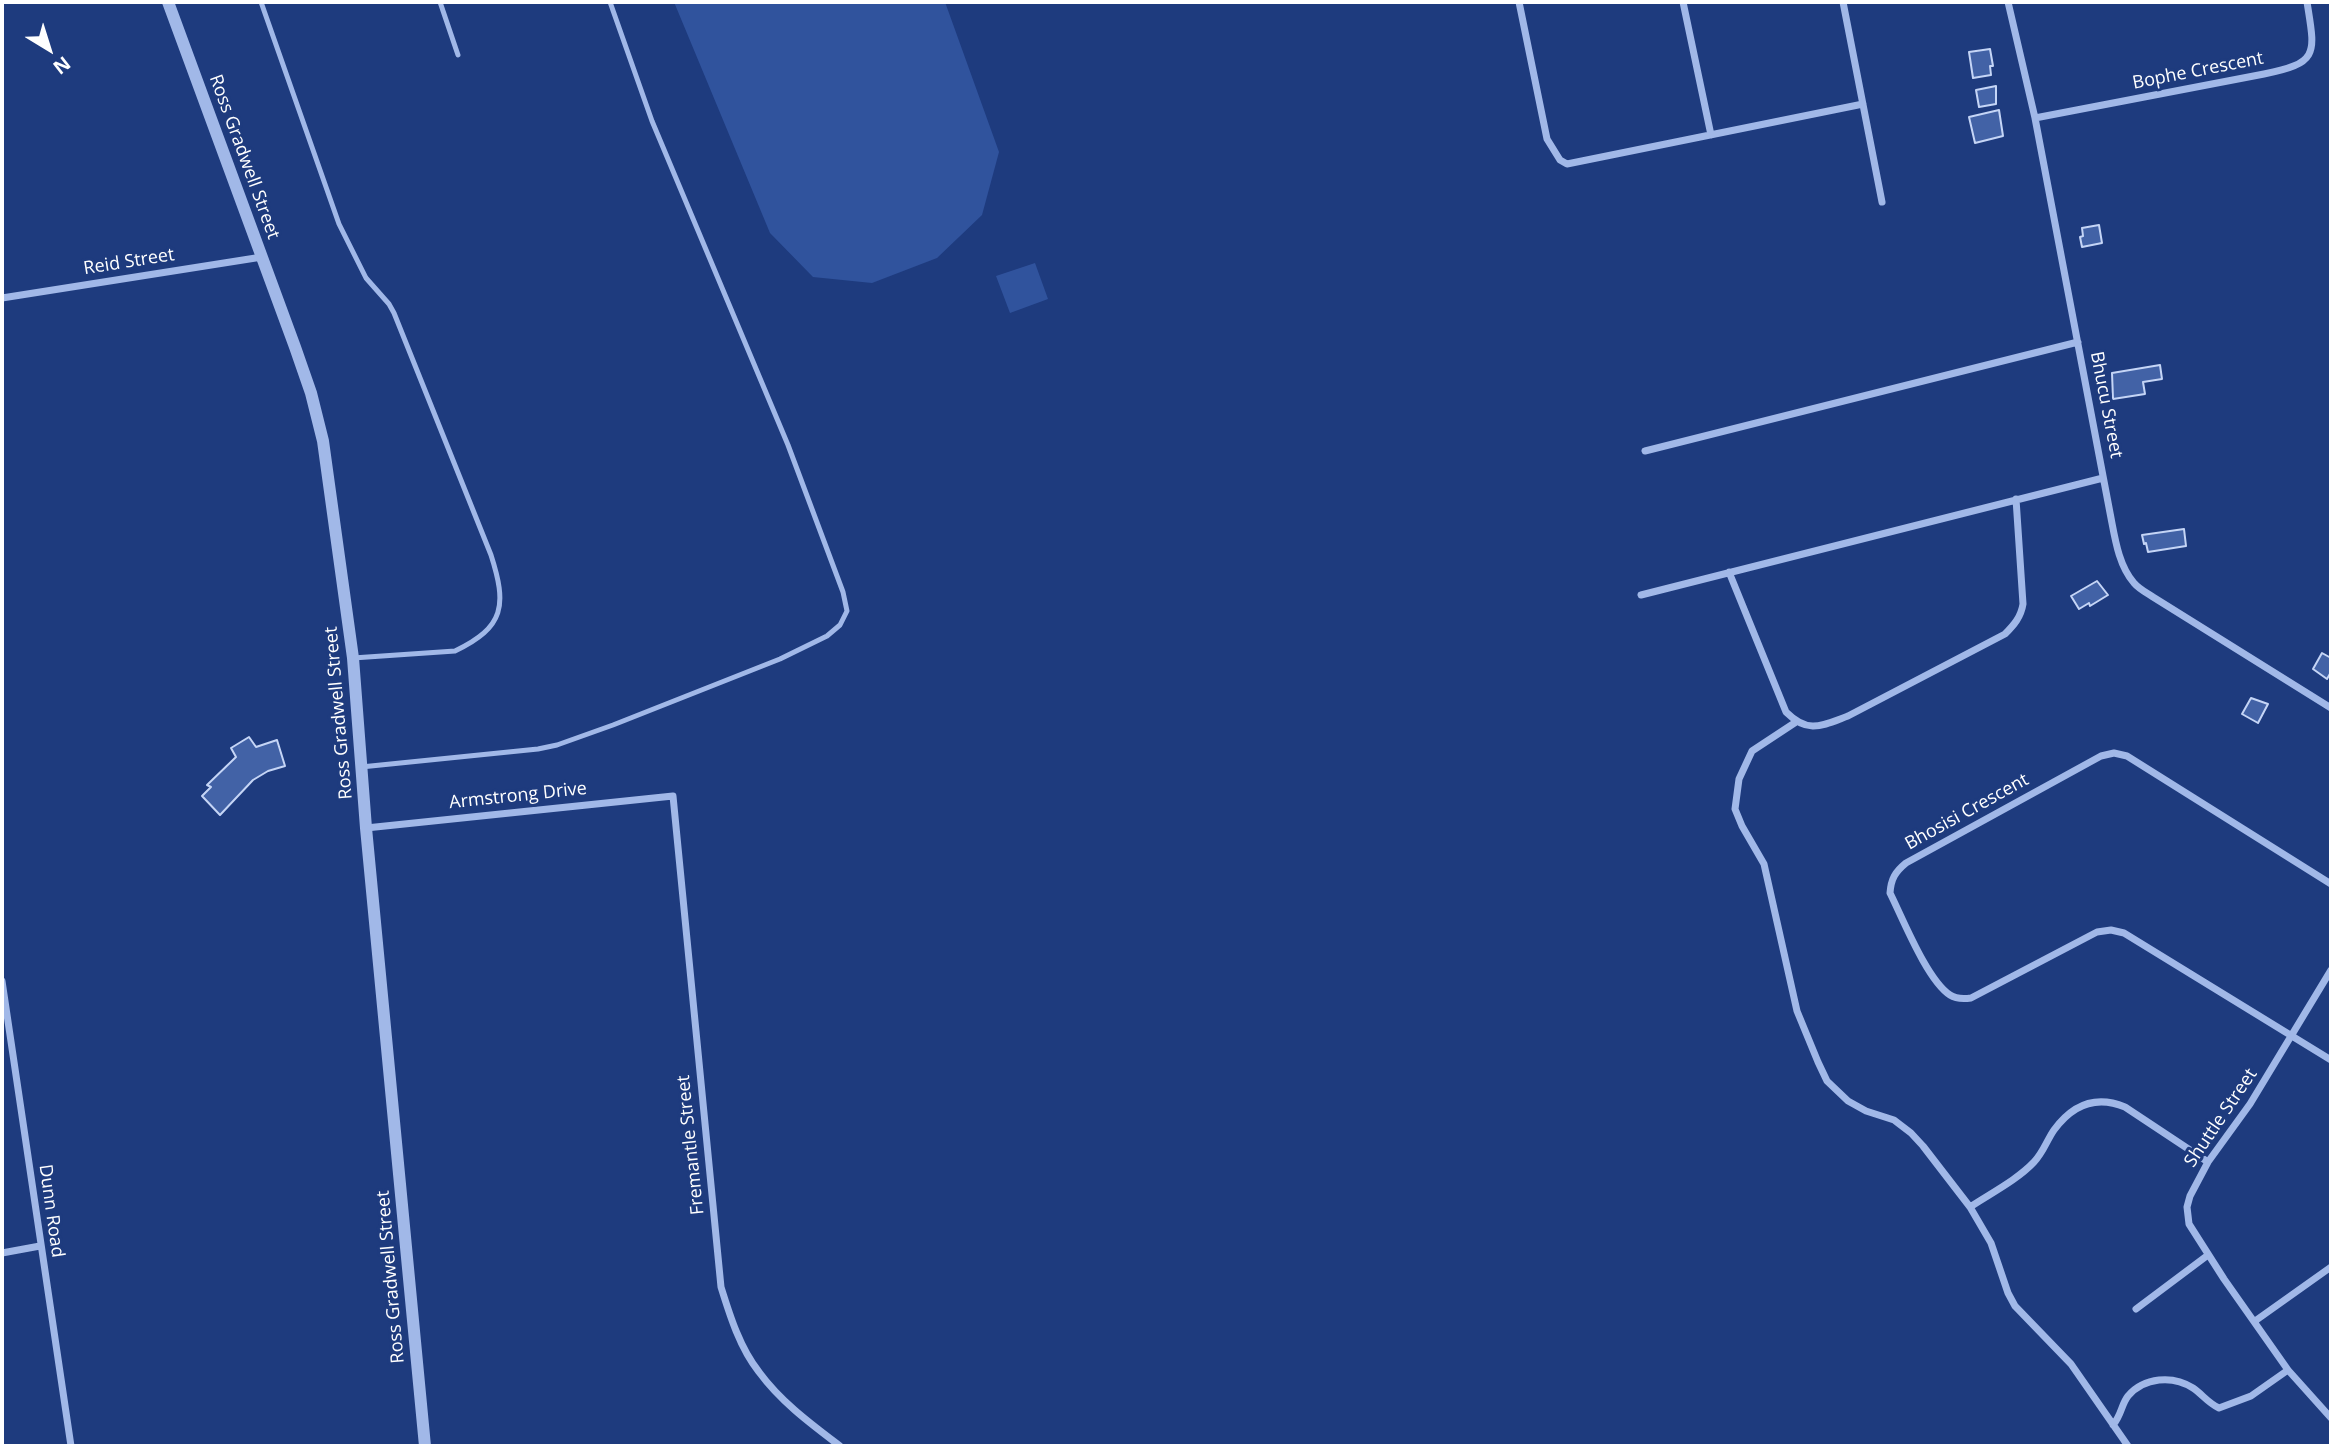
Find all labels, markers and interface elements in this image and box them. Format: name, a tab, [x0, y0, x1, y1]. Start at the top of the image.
north arrow	[14, 14, 84, 84]
street label: Bophe Crescent	[2131, 48, 2265, 94]
text: N	[48, 51, 76, 81]
street label: Ross Gradwell Street	[204, 72, 284, 242]
street label: Reid Street	[82, 244, 176, 280]
street label: Bhucu Street	[2085, 350, 2127, 460]
street label: Ross Gradwell Street	[321, 626, 357, 800]
street label: Bhosisi Crescent	[1901, 769, 2033, 855]
street label: Armstrong Drive	[448, 778, 588, 814]
street label: Shuttle Street	[2180, 1065, 2262, 1171]
street label: Fremantle Street	[673, 1074, 709, 1216]
street label: Dunn Road	[34, 1163, 68, 1259]
street label: Ross Gradwell Street	[373, 1190, 409, 1364]

